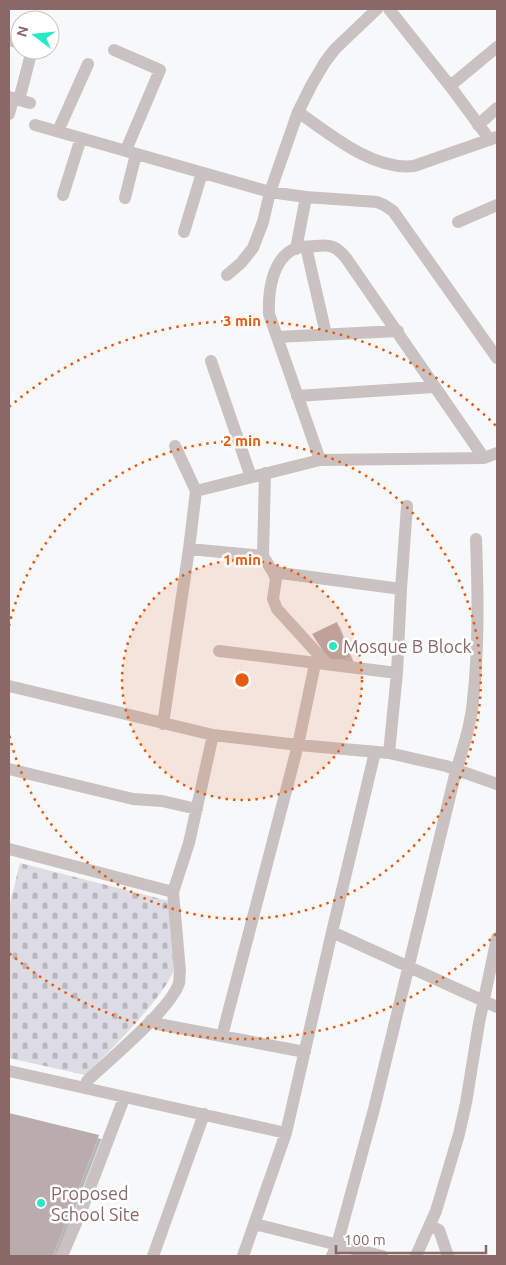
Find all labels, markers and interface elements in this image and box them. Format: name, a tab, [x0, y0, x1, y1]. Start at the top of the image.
north arrow	[10, 10, 60, 60]
text: N	[13, 24, 32, 39]
text: 3 min	[223, 312, 261, 329]
text: 2 min	[223, 432, 261, 449]
text: 1 min	[223, 551, 261, 568]
place label: Mosque B Block	[343, 636, 472, 656]
marker: Mosque B Block	[327, 640, 339, 652]
centre of rings	[233, 671, 251, 689]
place label: Proposed School Site	[51, 1183, 140, 1224]
marker: Proposed School Site	[35, 1197, 47, 1209]
scale bar	[336, 1222, 486, 1254]
text: 100 m	[344, 1231, 386, 1248]

